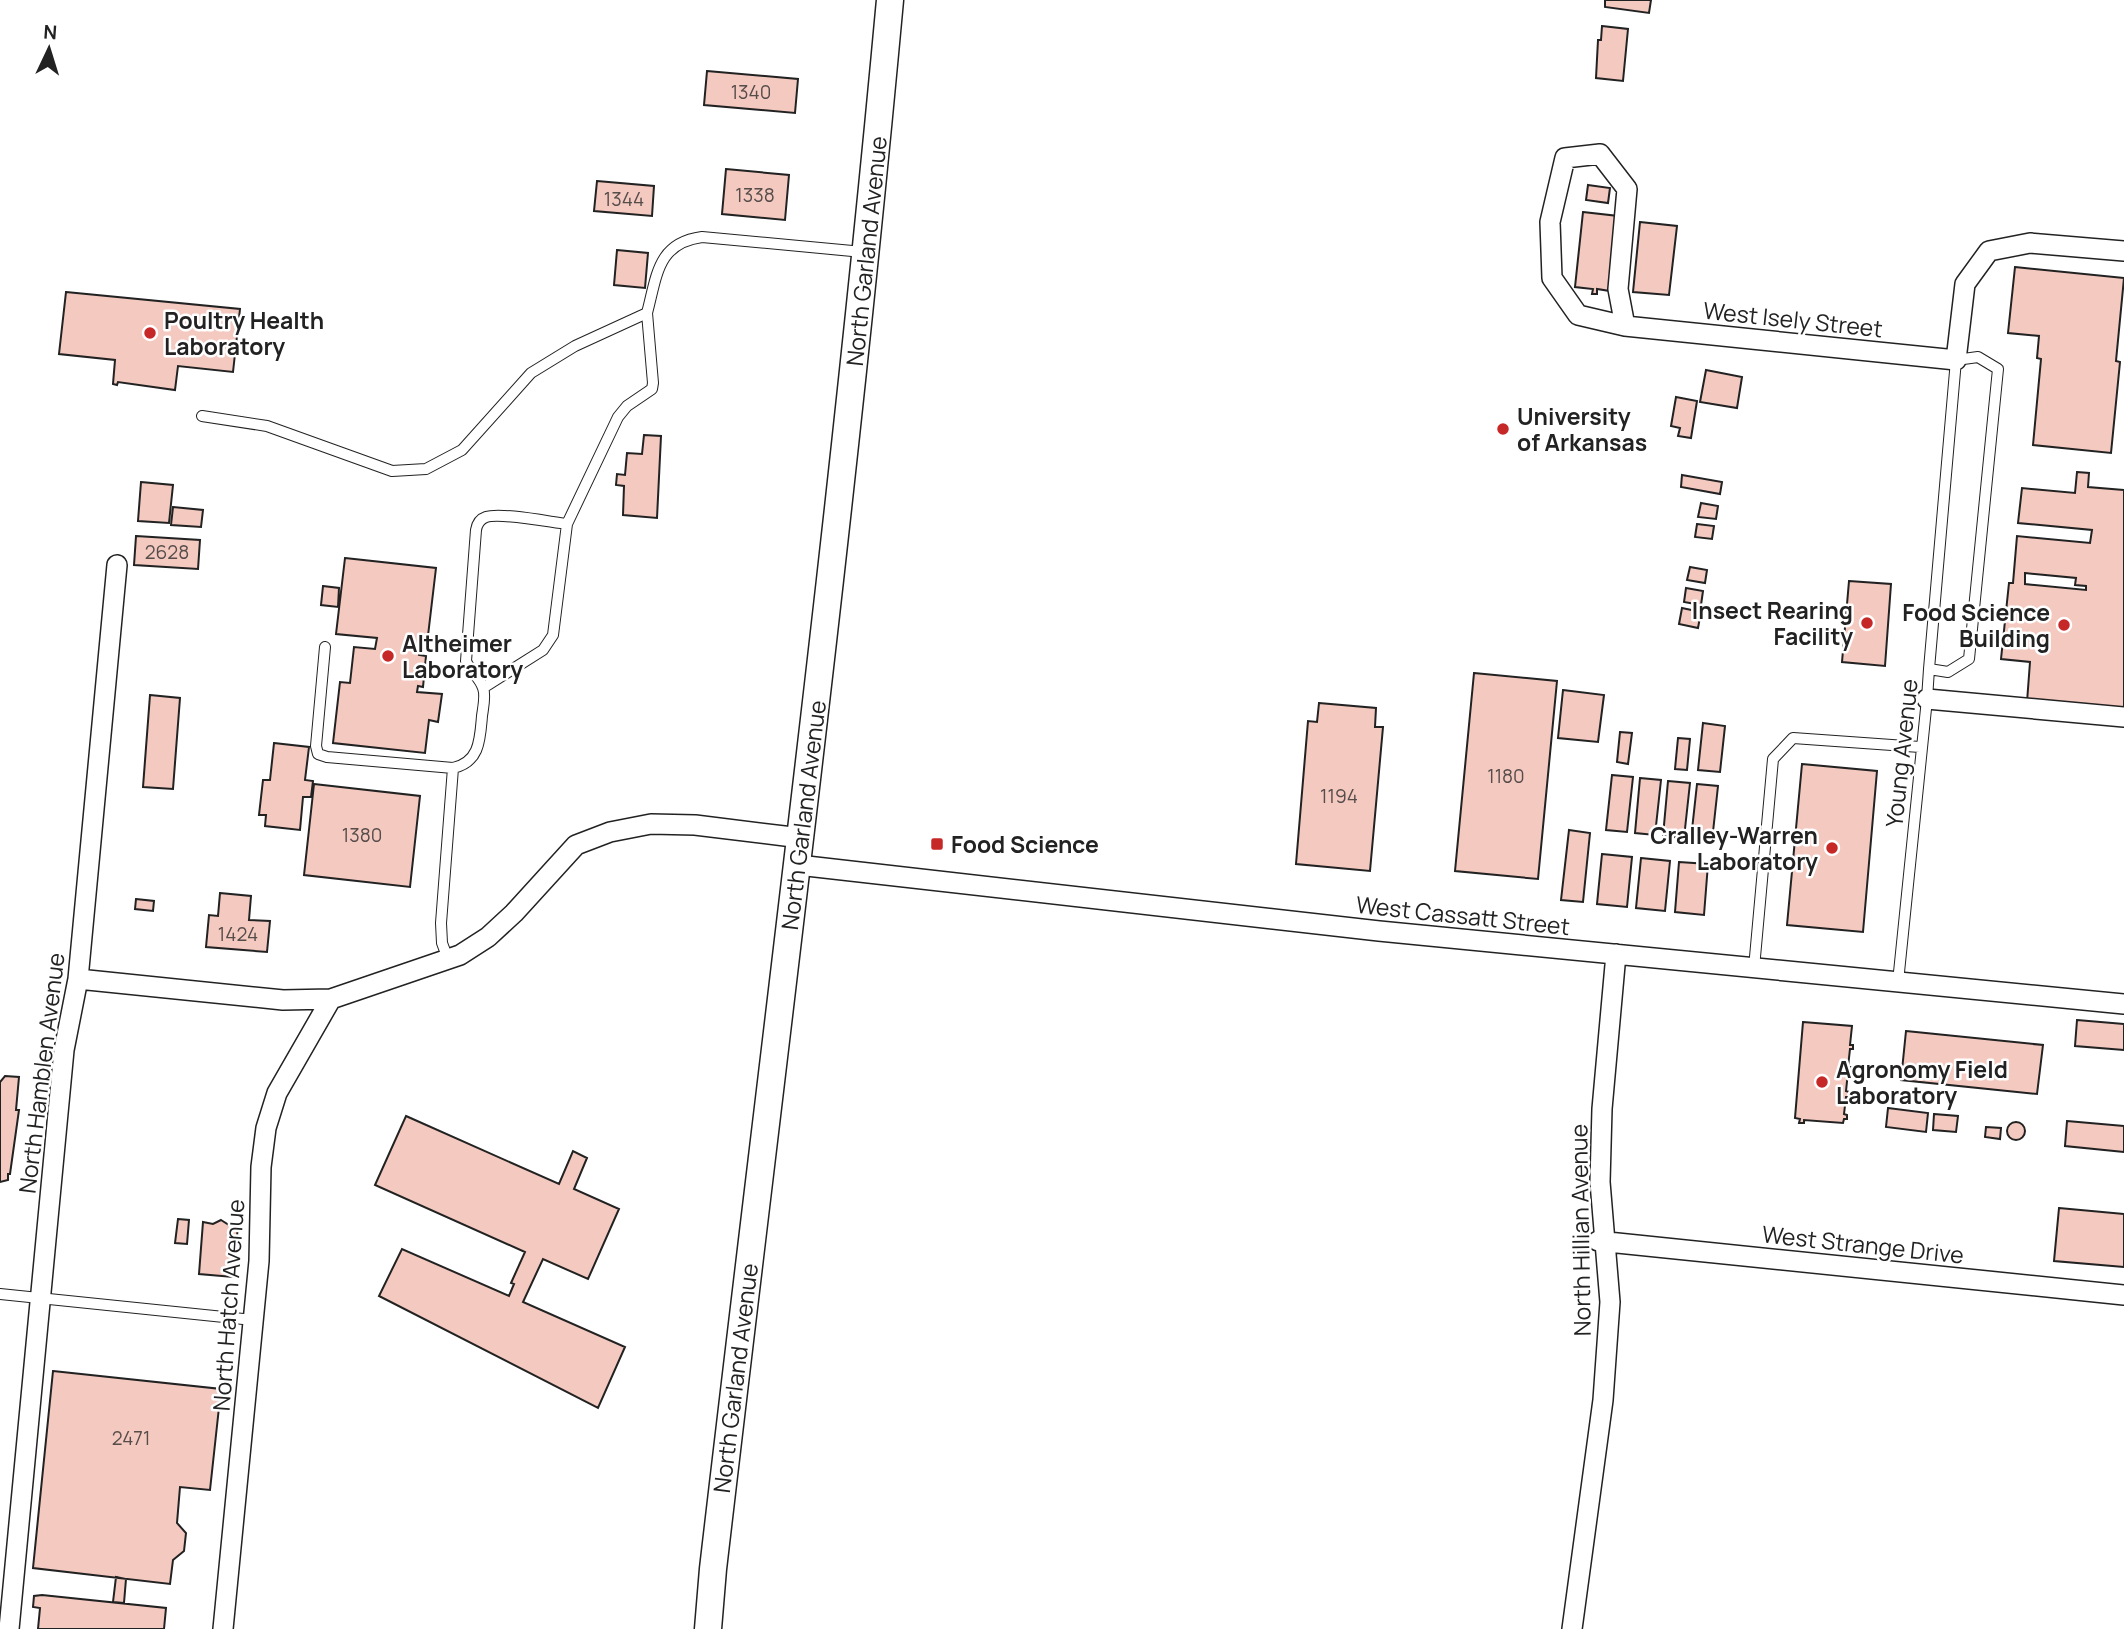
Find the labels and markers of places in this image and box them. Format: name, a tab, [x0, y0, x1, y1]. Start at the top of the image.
place label: Poultry Health Laboratory	[164, 304, 324, 362]
marker: Poultry Health Laboratory	[142, 325, 158, 341]
place label: University of Arkansas	[1517, 400, 1647, 458]
marker: University of Arkansas	[1495, 421, 1511, 437]
place label: Insect Rearing Facility	[1692, 594, 1853, 652]
place label: Food Science Building	[1902, 596, 2050, 654]
marker: Insect Rearing Facility	[1859, 615, 1875, 631]
marker: Food Science Building	[2056, 617, 2072, 633]
place label: Altheimer Laboratory	[402, 627, 523, 685]
marker: Altheimer Laboratory	[380, 648, 396, 664]
place label: Cralley-Warren Laboratory	[1650, 819, 1818, 877]
place label: Food Science	[951, 828, 1099, 860]
marker: Food Science	[929, 836, 945, 852]
marker: Cralley-Warren Laboratory	[1824, 840, 1840, 856]
place label: Agronomy Field Laboratory	[1836, 1053, 2008, 1111]
marker: Agronomy Field Laboratory	[1814, 1074, 1830, 1090]

